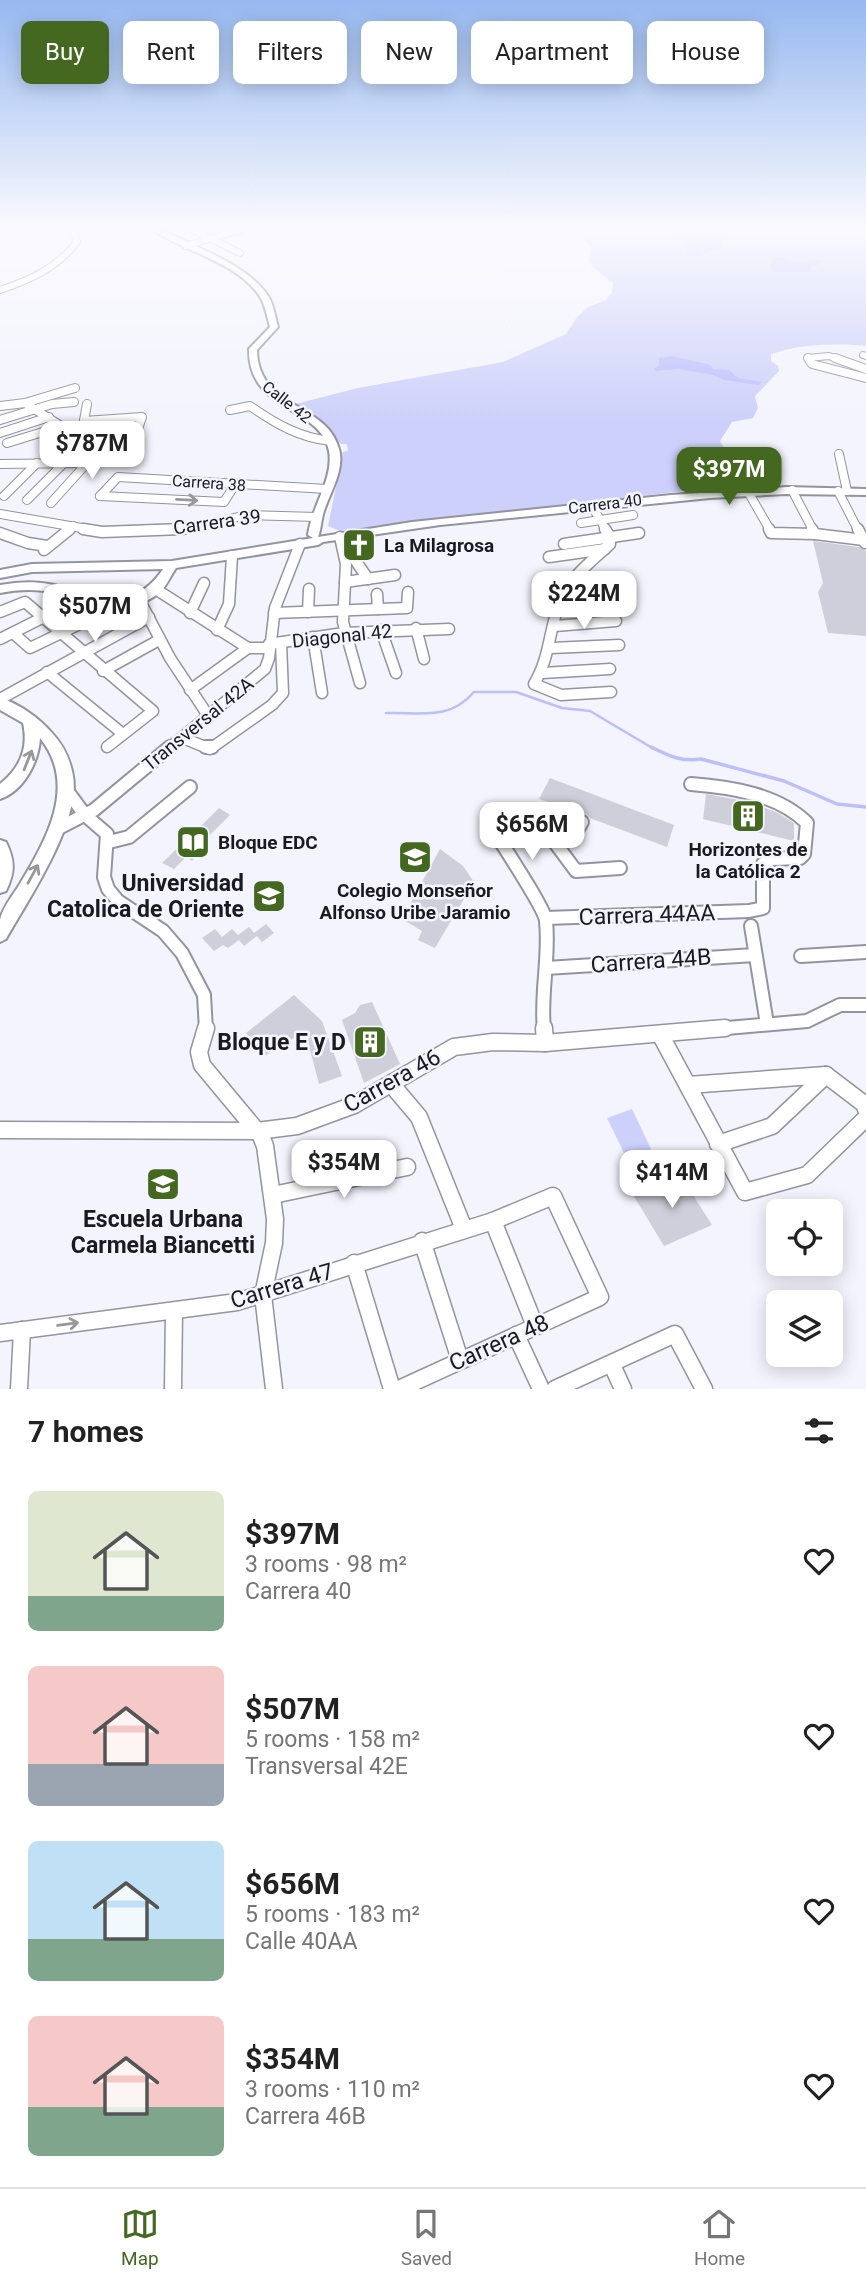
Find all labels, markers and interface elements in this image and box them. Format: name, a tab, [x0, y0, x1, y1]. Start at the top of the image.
chip: Buy	[21, 21, 109, 84]
chip: Rent	[123, 21, 219, 84]
chip: Filters	[233, 21, 347, 84]
chip: New	[361, 21, 457, 84]
chip: Apartment	[471, 21, 633, 84]
chip: House	[647, 21, 764, 84]
street label: Calle 42	[259, 377, 315, 427]
pin: $787M	[43, 421, 141, 481]
text: $787M	[56, 430, 128, 457]
pin: $397M	[680, 448, 778, 507]
text: $397M	[693, 456, 765, 483]
street label: Carrera 38	[171, 471, 247, 495]
street label: Carrera 40	[567, 490, 643, 518]
one-way arrow	[176, 494, 199, 507]
street label: Carrera 39	[172, 504, 262, 540]
church icon: La Milagrosa	[340, 526, 378, 564]
place label: La Milagrosa	[384, 534, 494, 557]
pin: $224M	[535, 572, 633, 631]
text: $224M	[548, 580, 620, 607]
pin: $507M	[46, 584, 144, 644]
text: $507M	[59, 593, 131, 620]
street label: Diagonal 42	[291, 619, 393, 653]
street label: Transversal 42A	[138, 672, 259, 776]
one-way arrow	[22, 750, 35, 772]
building icon: Horizontes de la Católica 2	[729, 797, 767, 835]
pin: $656M	[483, 802, 581, 862]
text: $656M	[496, 811, 568, 838]
library icon: Bloque EDC	[174, 823, 212, 861]
place label: Bloque EDC	[218, 831, 318, 854]
school or university icon: Colegio Monseñor Alfonso Uribe Jaramio	[396, 838, 434, 876]
place label: Horizontes de la Católica 2	[688, 838, 808, 883]
one-way arrow	[26, 864, 40, 884]
place label: Universidad Catolica de Oriente	[47, 870, 244, 923]
school or university icon: Universidad Catolica de Oriente	[250, 877, 288, 915]
place label: Colegio Monseñor Alfonso Uribe Jaramio	[319, 879, 511, 924]
street label: Carrera 44AA	[578, 899, 716, 931]
street label: Carrera 44B	[590, 943, 712, 979]
building icon: Bloque E y D	[351, 1023, 389, 1061]
place label: Bloque E y D	[217, 1029, 346, 1056]
street label: Carrera 46	[339, 1043, 445, 1119]
pin: $354M	[295, 1140, 393, 1200]
text: $354M	[308, 1149, 380, 1176]
pin: $414M	[623, 1150, 721, 1210]
text: $414M	[636, 1159, 708, 1186]
school or university icon: Escuela Urbana Carmela Biancetti	[144, 1165, 182, 1203]
map controls	[766, 1199, 843, 1367]
button: locate	[766, 1199, 843, 1276]
place label: Escuela Urbana Carmela Biancetti	[71, 1206, 255, 1259]
street label: Carrera 47	[227, 1258, 337, 1314]
button: layers	[766, 1290, 843, 1367]
street label: Carrera 48	[445, 1309, 553, 1377]
one-way arrow	[56, 1317, 78, 1330]
icon: filters	[800, 1412, 838, 1450]
text: 7 homes	[28, 1414, 144, 1449]
text: $397M	[245, 1516, 340, 1551]
icon: home	[84, 1519, 168, 1603]
icon: heart	[800, 1542, 838, 1580]
text: 3 rooms · 98 m²	[245, 1551, 407, 1578]
text: Carrera 40	[245, 1578, 351, 1605]
text: $507M	[245, 1691, 340, 1726]
icon: home	[84, 1694, 168, 1778]
icon: heart	[800, 1717, 838, 1755]
text: 5 rooms · 158 m²	[245, 1726, 420, 1753]
text: Transversal 42E	[245, 1753, 408, 1780]
text: $656M	[245, 1866, 340, 1901]
icon: home	[84, 1869, 168, 1953]
icon: heart	[800, 1892, 838, 1930]
text: 5 rooms · 183 m²	[245, 1901, 420, 1928]
text: Calle 40AA	[245, 1928, 357, 1955]
text: $354M	[245, 2041, 340, 2076]
icon: home	[84, 2044, 168, 2128]
icon: heart	[800, 2067, 838, 2105]
text: 3 rooms · 110 m²	[245, 2076, 420, 2103]
text: Carrera 46B	[245, 2103, 366, 2130]
tab: Map	[121, 2205, 159, 2270]
tab: Saved	[401, 2205, 452, 2270]
tab: Home	[694, 2205, 745, 2270]

